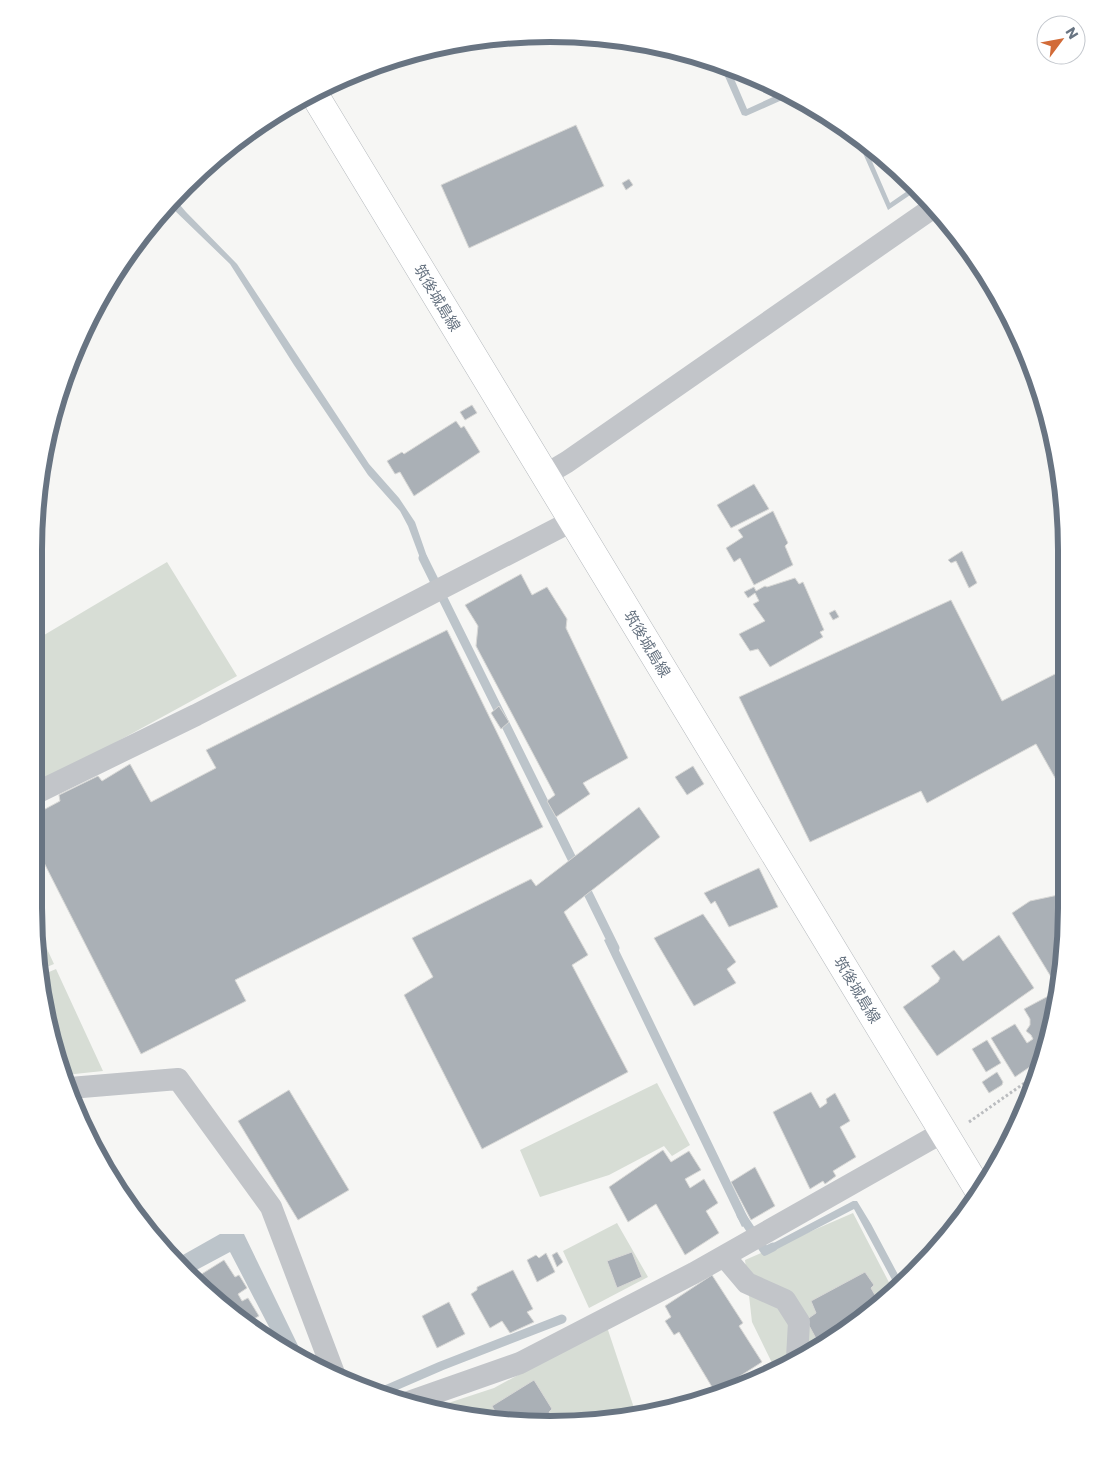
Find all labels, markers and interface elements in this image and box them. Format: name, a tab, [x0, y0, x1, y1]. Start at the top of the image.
north arrow	[1036, 15, 1086, 65]
text: N	[1061, 23, 1083, 43]
street label: 筑後城島線	[409, 260, 466, 335]
street label: 筑後城島線	[619, 606, 676, 681]
street label: 筑後城島線	[829, 952, 886, 1027]

